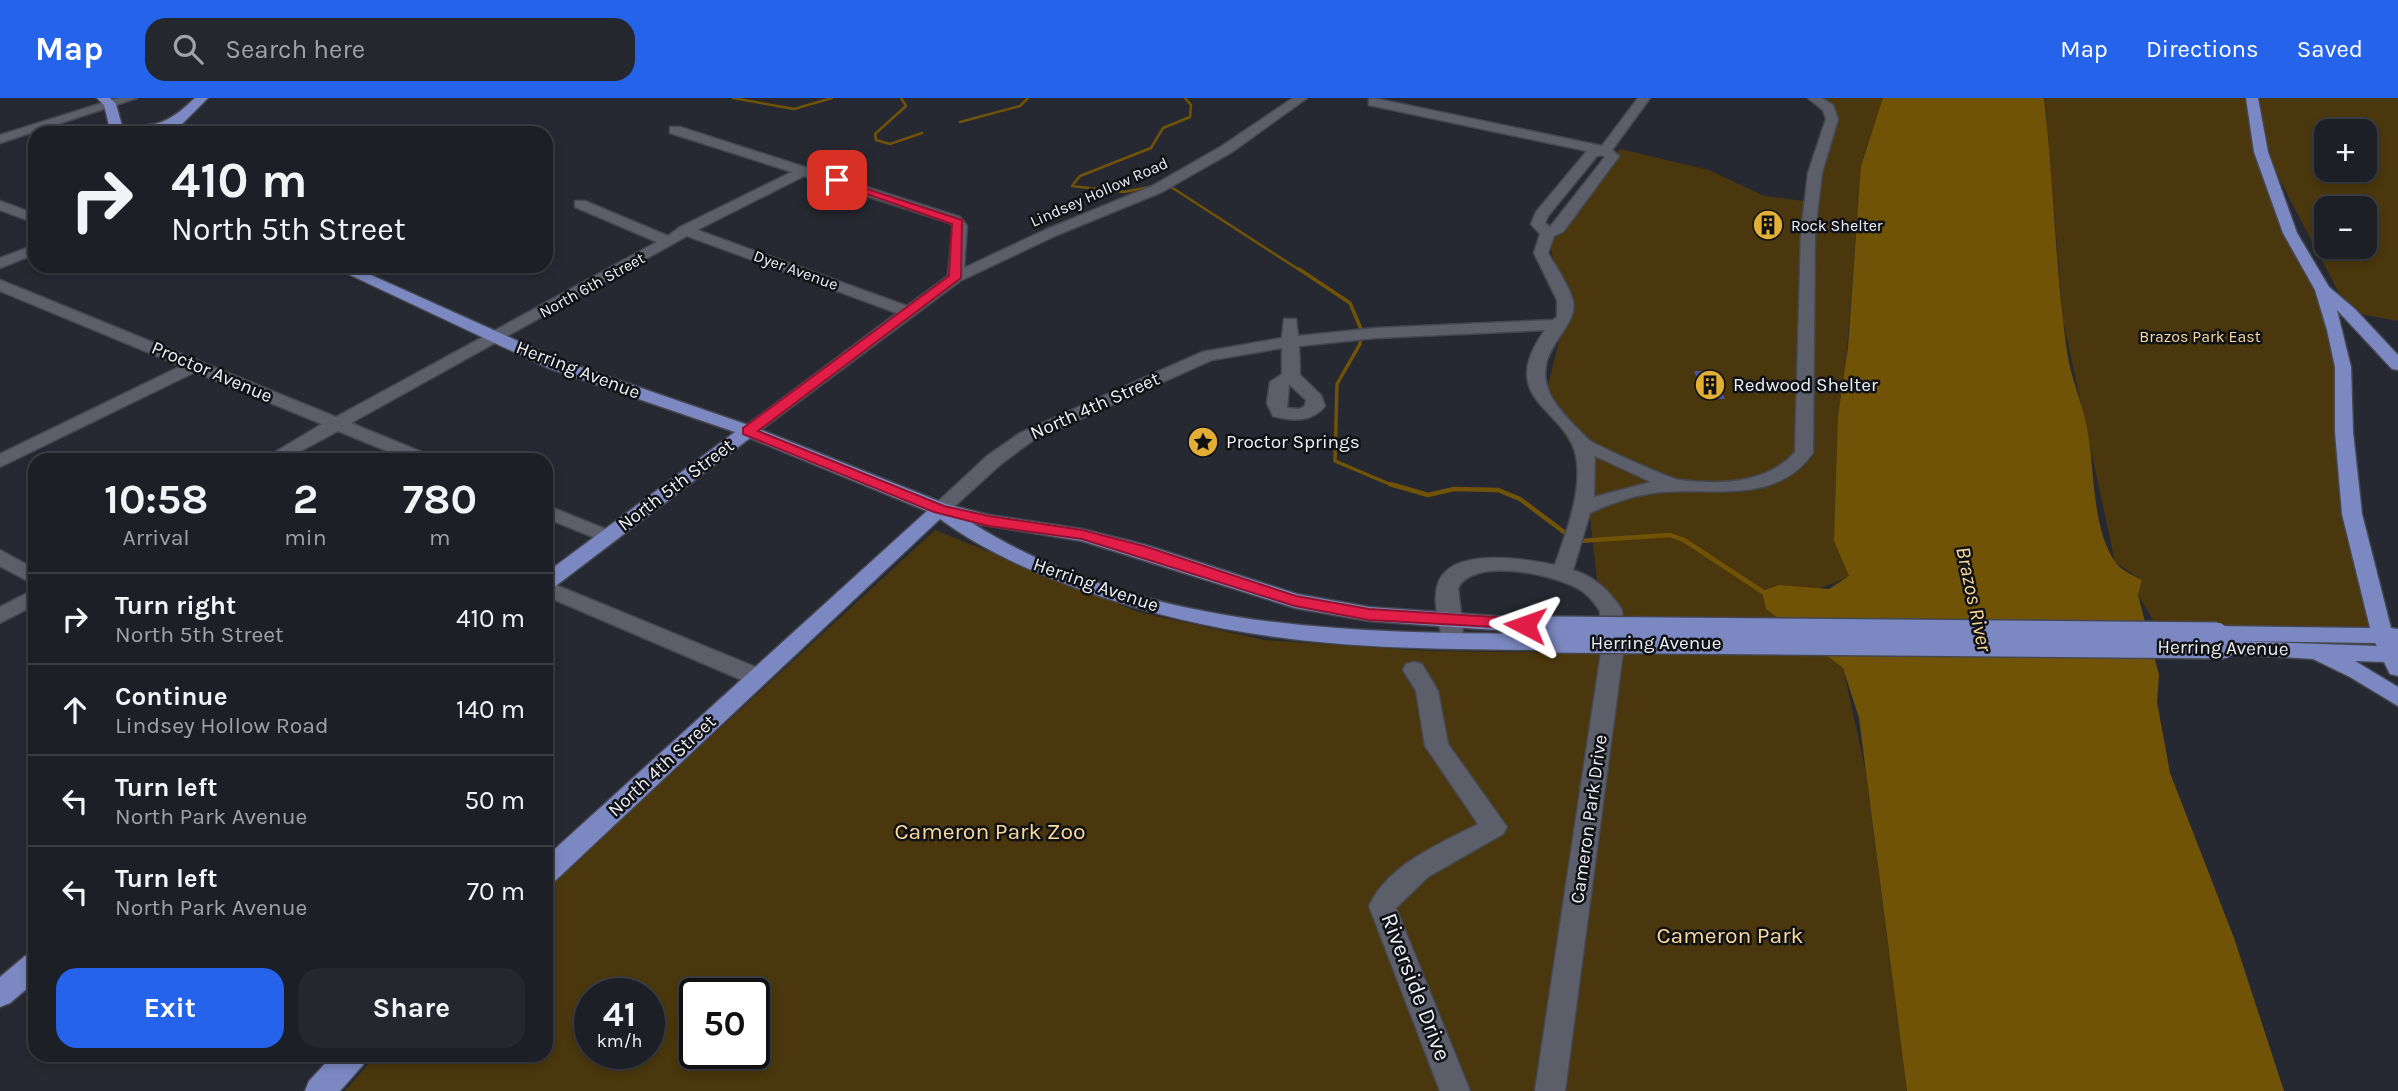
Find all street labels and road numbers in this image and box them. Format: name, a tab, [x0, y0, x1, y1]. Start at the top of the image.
street label: Lindsey Hollow Road	[1027, 153, 1171, 231]
street label: Dyer Avenue	[751, 246, 841, 294]
street label: North 6th Street	[536, 248, 648, 322]
street label: Herring Avenue	[513, 336, 643, 404]
street label: Proctor Avenue	[148, 337, 276, 407]
street label: North 4th Street	[1027, 368, 1163, 444]
street label: North 5th Street	[614, 434, 738, 536]
street label: Herring Avenue	[1030, 553, 1162, 617]
street label: Herring Avenue	[1590, 632, 1722, 654]
street label: Herring Avenue	[2157, 636, 2289, 660]
street label: North 4th Street	[604, 710, 720, 822]
street label: Cameron Park Drive	[1566, 733, 1612, 905]
street label: Riverside Drive	[1375, 909, 1457, 1065]

